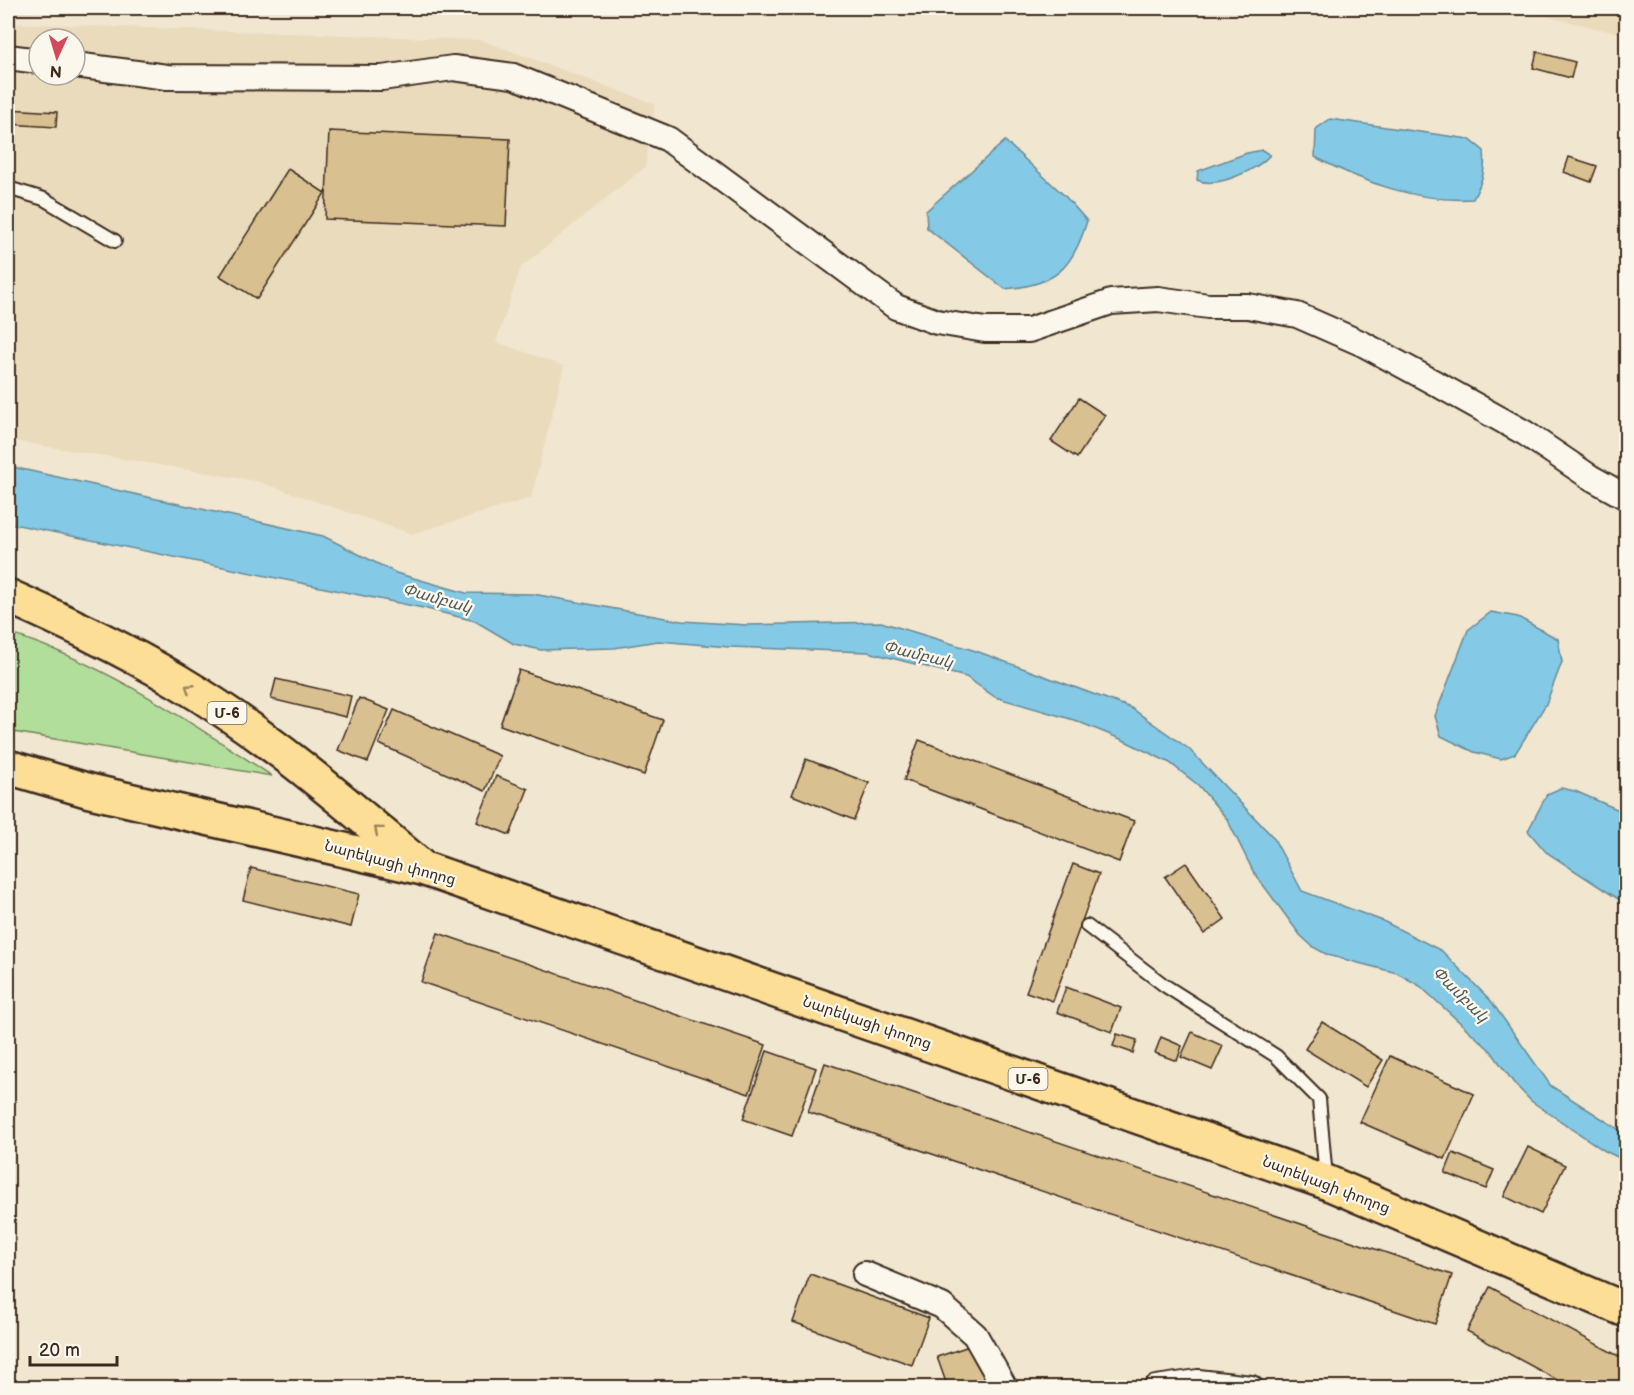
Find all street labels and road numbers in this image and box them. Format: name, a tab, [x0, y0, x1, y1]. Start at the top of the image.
road number: Մ-6	[208, 702, 246, 724]
street label: Նարեկացի փողոց	[322, 836, 458, 890]
street label: Նարեկացի փողոց	[800, 992, 934, 1054]
road number: Մ-6	[1008, 1068, 1048, 1090]
street label: Նարեկացի փողոց	[1259, 1152, 1393, 1218]

